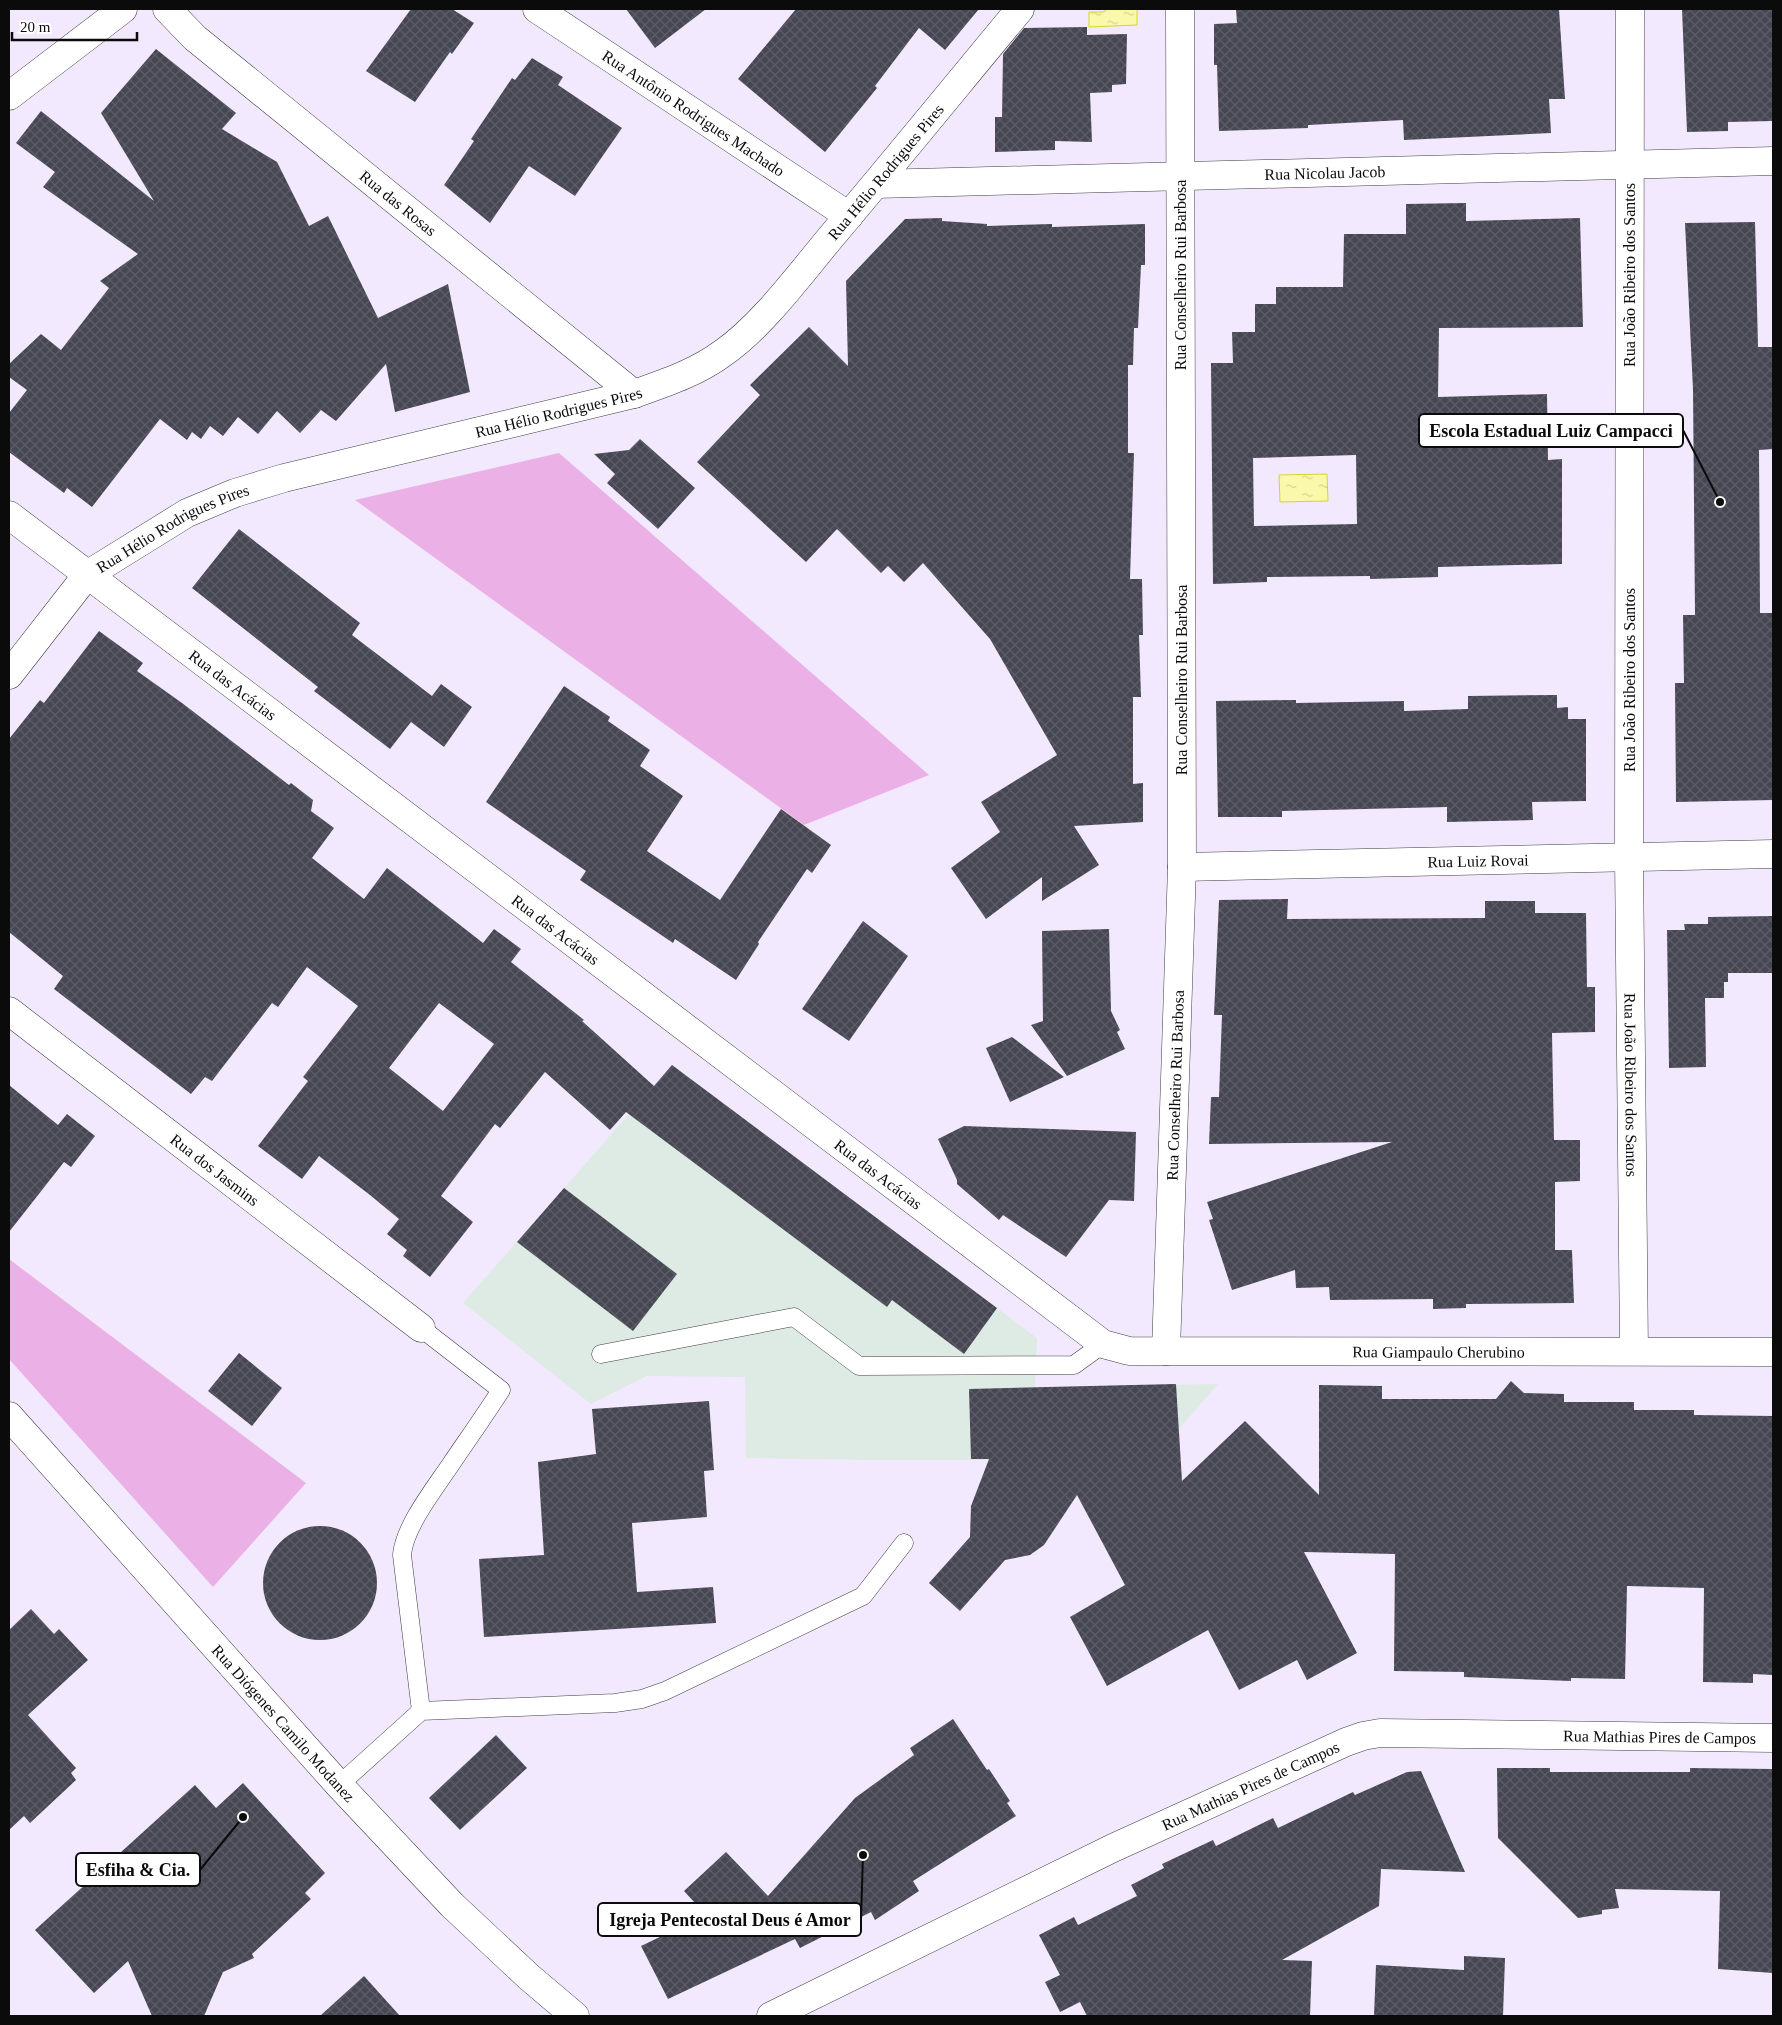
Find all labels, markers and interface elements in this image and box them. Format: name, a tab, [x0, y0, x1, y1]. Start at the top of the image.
scale bar	[12, 10, 138, 42]
text: 20 m	[20, 19, 51, 35]
street label: Rua Antônio Rodrigues Machado	[599, 46, 788, 179]
street label: Rua Hélio Rodrigues Pires	[824, 100, 947, 243]
street label: Rua Nicolau Jacob	[1264, 162, 1386, 183]
street label: Rua das Rosas	[357, 167, 440, 239]
street label: Rua Conselheiro Rui Barbosa	[1172, 180, 1189, 370]
street label: Rua João Ribeiro dos Santos	[1621, 183, 1638, 367]
street label: Rua Hélio Rodrigues Pires	[473, 383, 644, 440]
callout: Escola Estadual Luiz Campacci	[1419, 414, 1683, 447]
text: Escola Estadual Luiz Campacci	[1429, 421, 1673, 441]
street label: Rua Hélio Rodrigues Pires	[93, 481, 251, 576]
street label: Rua Conselheiro Rui Barbosa	[1173, 585, 1190, 775]
street label: Rua João Ribeiro dos Santos	[1621, 588, 1638, 772]
street label: Rua das Acácias	[186, 646, 280, 723]
street label: Rua Luiz Rovai	[1427, 851, 1529, 870]
street label: Rua das Acácias	[509, 891, 603, 968]
street label: Rua Conselheiro Rui Barbosa	[1163, 990, 1186, 1181]
street label: Rua João Ribeiro dos Santos	[1622, 993, 1641, 1177]
street label: Rua dos Jasmins	[168, 1130, 263, 1209]
street label: Rua das Acácias	[832, 1135, 925, 1212]
street label: Rua Giampaulo Cherubino	[1352, 1343, 1525, 1361]
street label: Rua Diógenes Camilo Modanez	[209, 1641, 359, 1805]
street label: Rua Mathias Pires de Campos	[1563, 1727, 1756, 1747]
street label: Rua Mathias Pires de Campos	[1159, 1738, 1342, 1833]
callout: Esfiha & Cia.	[76, 1853, 200, 1886]
text: Esfiha & Cia.	[86, 1860, 190, 1880]
callout: Igreja Pentecostal Deus é Amor	[598, 1903, 861, 1936]
text: Igreja Pentecostal Deus é Amor	[609, 1910, 851, 1930]

